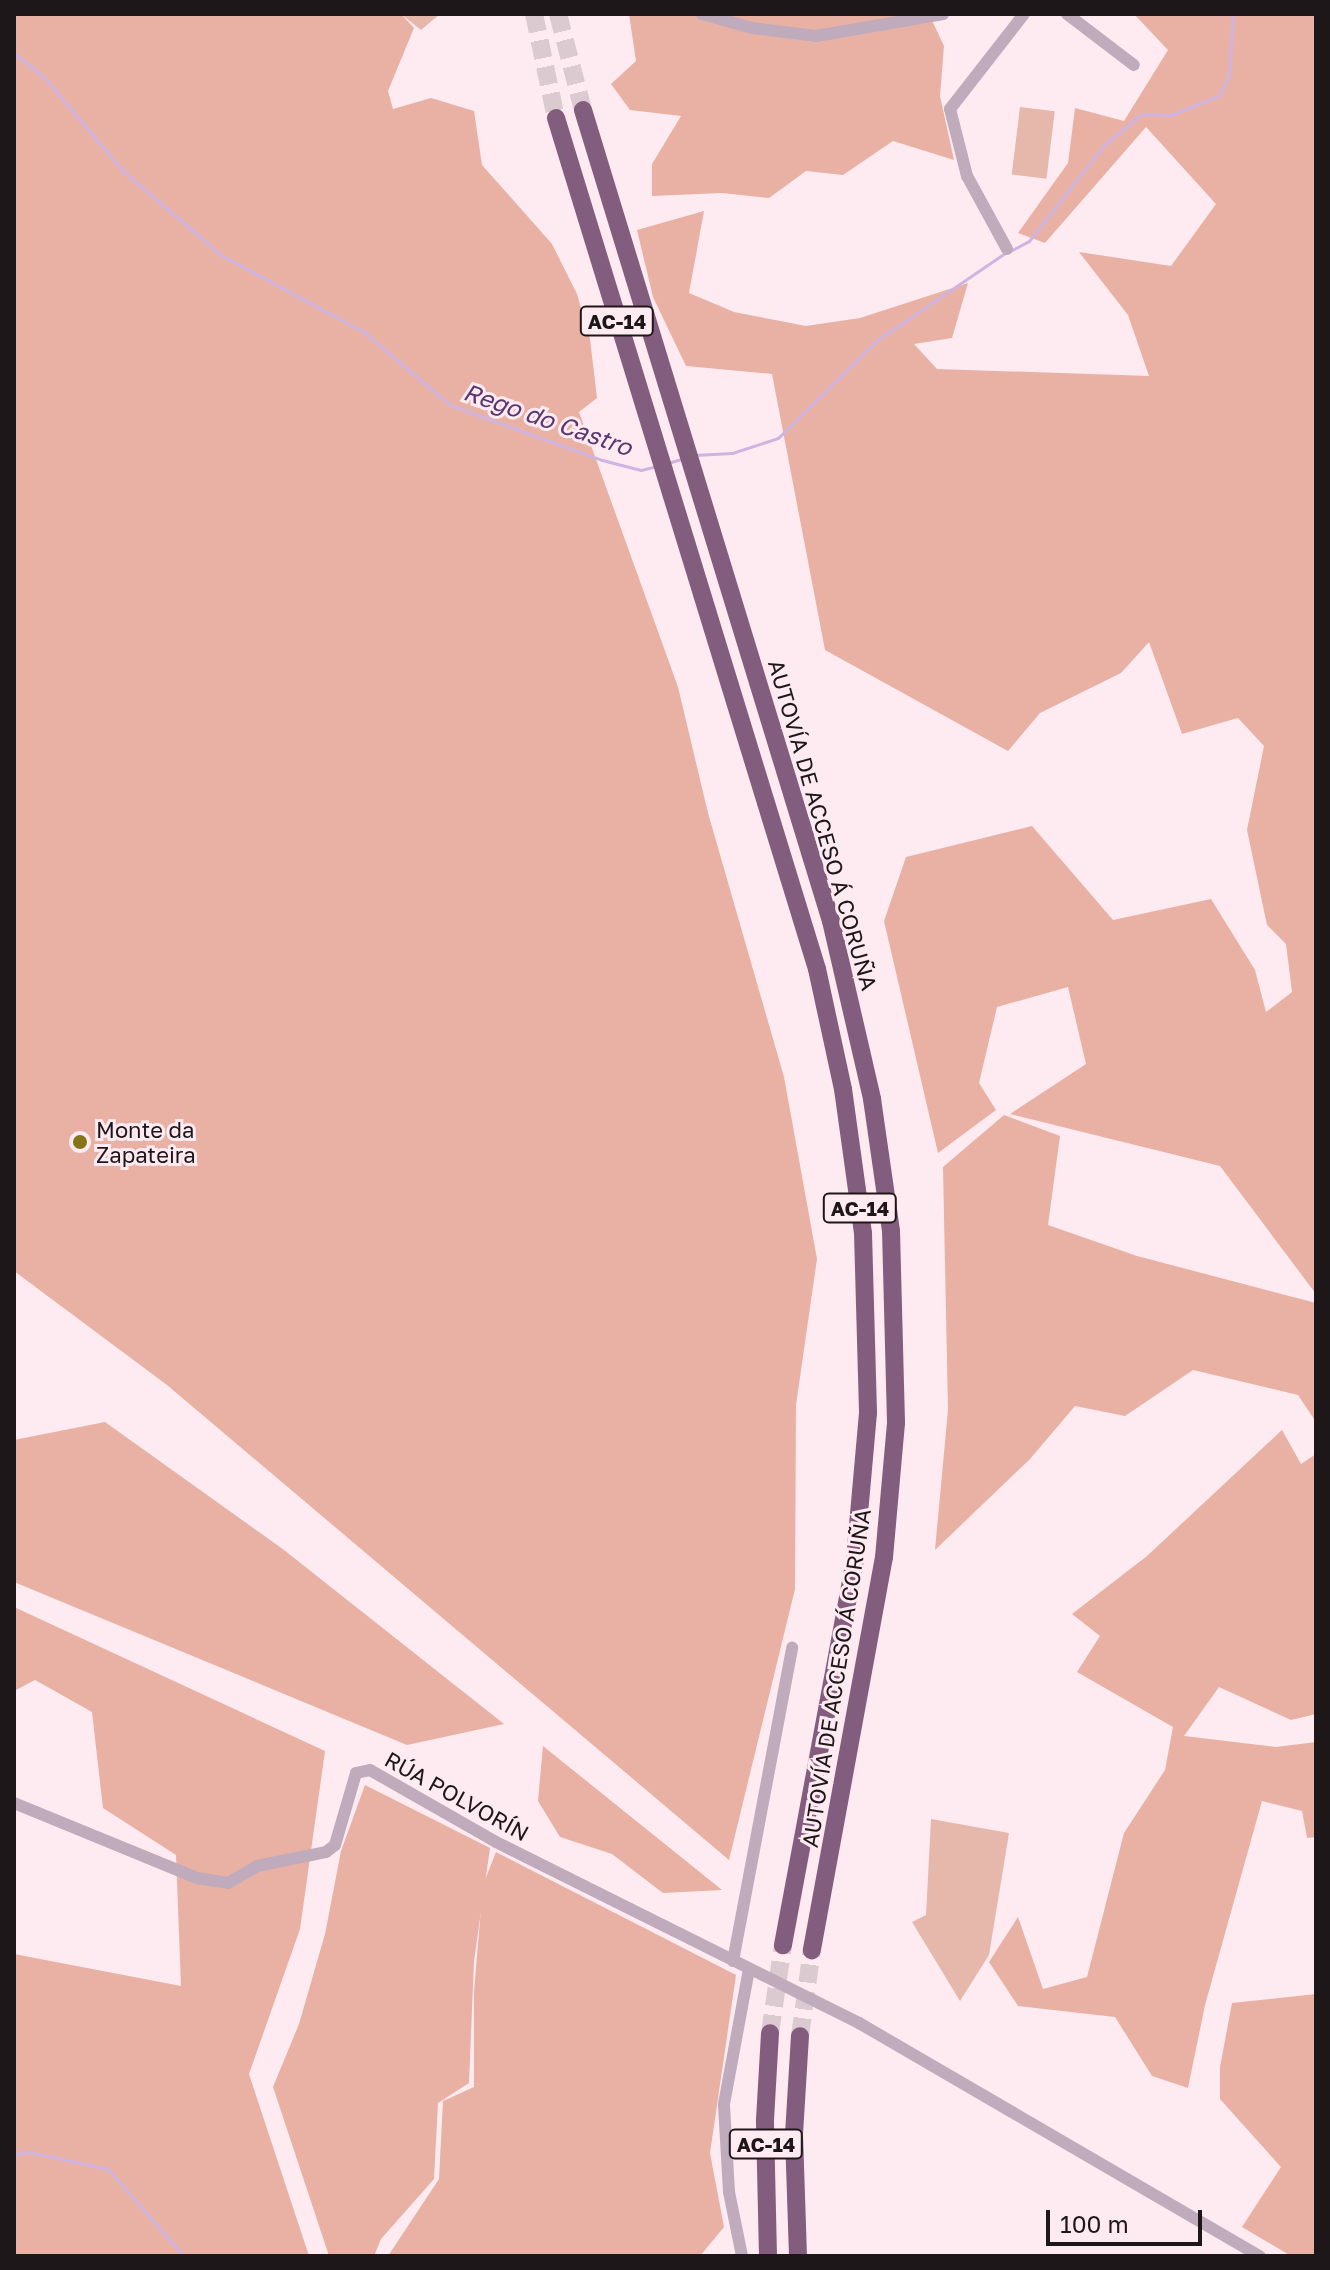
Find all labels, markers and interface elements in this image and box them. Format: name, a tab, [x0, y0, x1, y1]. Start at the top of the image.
road number: AC-14	[579, 305, 655, 337]
water label: Rego do Castro	[460, 377, 636, 461]
street label: AUTOVÍA DE ACCESO Á CORUÑA	[763, 657, 883, 993]
place label: Monte da Zapateira	[96, 1116, 196, 1168]
marker: Monte da Zapateira	[71, 1133, 89, 1151]
road number: AC-14	[822, 1192, 898, 1224]
street label: AUTOVÍA DE ACCESO Á CORUÑA	[796, 1507, 876, 1849]
street label: RÚA POLVORÍN	[380, 1746, 534, 1846]
road number: AC-14	[728, 2128, 804, 2160]
scale bar	[1050, 2194, 1206, 2244]
text: 100 m	[1060, 2209, 1129, 2238]

